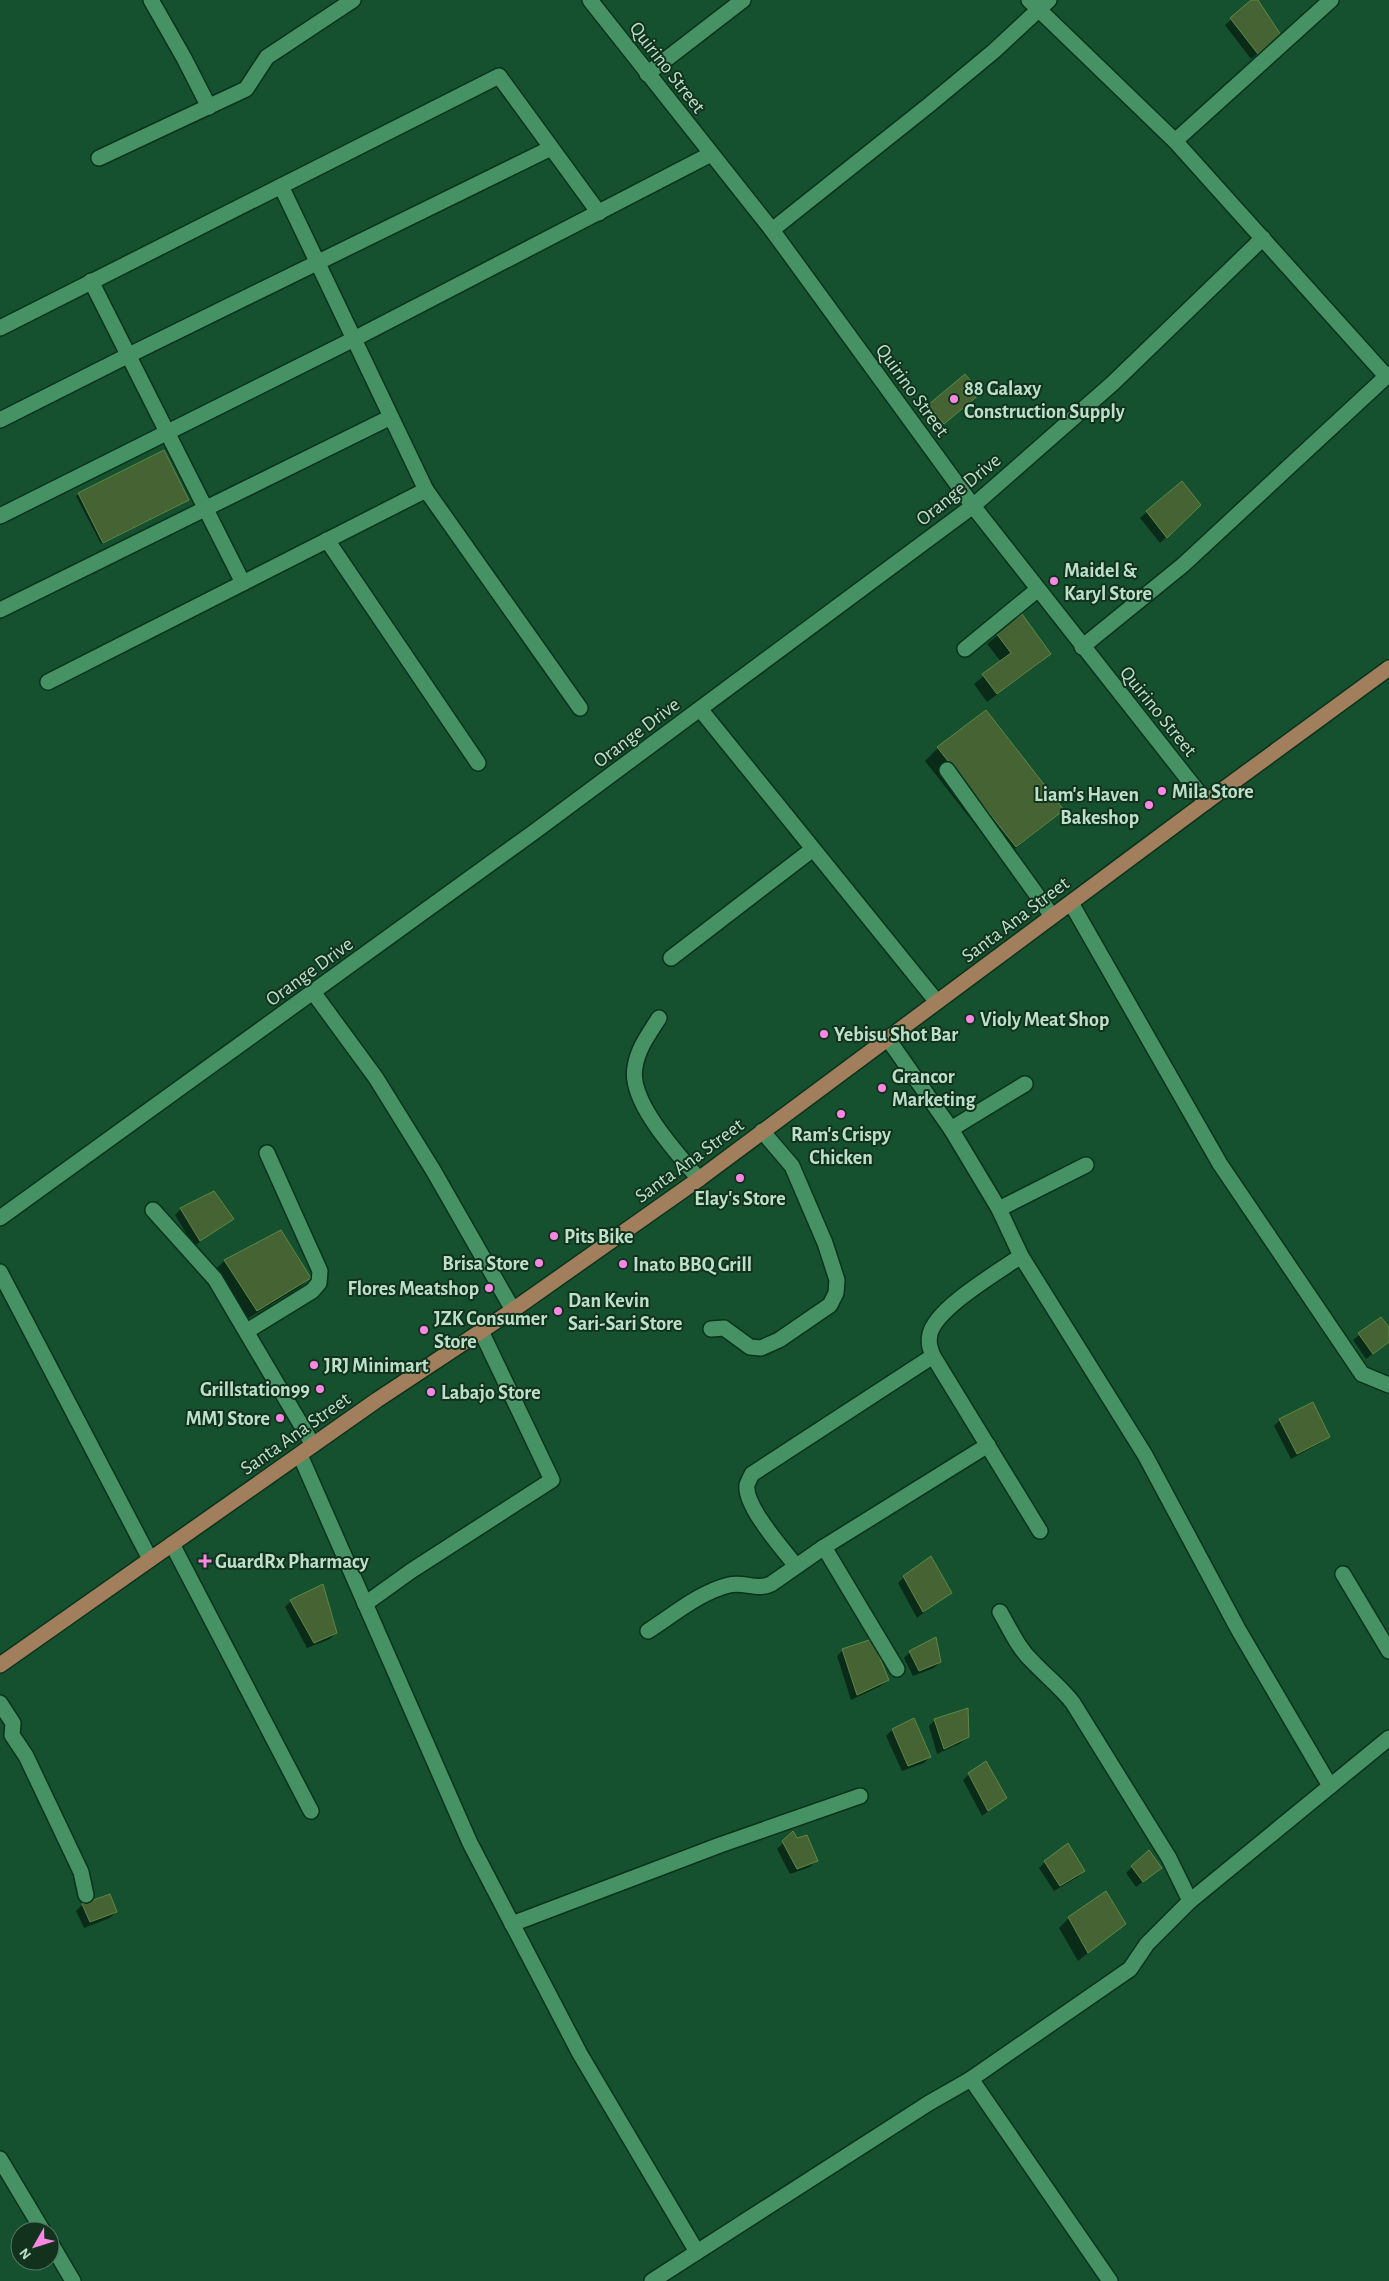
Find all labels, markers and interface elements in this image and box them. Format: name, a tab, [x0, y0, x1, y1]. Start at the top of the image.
street label: Quirino Street	[626, 18, 709, 117]
street label: Quirino Street	[872, 340, 953, 441]
place label: 88 Galaxy Construction Supply	[964, 379, 1125, 422]
marker: 88 Galaxy Construction Supply	[948, 393, 960, 405]
street label: Orange Drive	[913, 450, 1005, 530]
place label: Maidel & Karyl Store	[1064, 561, 1152, 604]
marker: Maidel & Karyl Store	[1048, 575, 1060, 587]
street label: Quirino Street	[1116, 663, 1201, 761]
street label: Orange Drive	[590, 694, 683, 772]
place label: Mila Store	[1172, 782, 1254, 802]
place label: Liam's Haven Bakeshop	[1034, 785, 1139, 828]
marker: Mila Store	[1156, 785, 1168, 797]
marker: Liam's Haven Bakeshop	[1143, 799, 1155, 811]
street label: Santa Ana Street	[958, 873, 1073, 966]
street label: Orange Drive	[262, 934, 357, 1010]
place label: Violy Meat Shop	[980, 1010, 1109, 1030]
marker: Violy Meat Shop	[964, 1013, 976, 1025]
place label: Yebisu Shot Bar	[834, 1025, 958, 1045]
marker: Yebisu Shot Bar	[818, 1028, 830, 1040]
place label: Grancor Marketing	[892, 1067, 977, 1110]
marker: Grancor Marketing	[876, 1082, 888, 1094]
marker: Ram's Crispy Chicken	[835, 1108, 847, 1120]
street label: Santa Ana Street	[632, 1115, 748, 1207]
place label: Ram's Crispy Chicken	[791, 1125, 891, 1168]
marker: Elay's Store	[734, 1172, 746, 1184]
place label: Elay's Store	[694, 1189, 786, 1209]
place label: Pits Bike	[564, 1227, 634, 1247]
marker: Pits Bike	[548, 1230, 560, 1242]
place label: Brisa Store	[442, 1254, 529, 1274]
place label: Inato BBQ Grill	[633, 1255, 752, 1276]
marker: Brisa Store	[533, 1257, 545, 1269]
marker: Inato BBQ Grill	[617, 1258, 629, 1270]
place label: Flores Meatshop	[348, 1279, 479, 1299]
marker: Flores Meatshop	[483, 1282, 495, 1294]
place label: Dan Kevin Sari-Sari Store	[568, 1291, 682, 1334]
marker: Dan Kevin Sari-Sari Store	[552, 1305, 564, 1317]
place label: JZK Consumer Store	[434, 1309, 547, 1352]
marker: JZK Consumer Store	[418, 1324, 430, 1336]
place label: JRJ Minimart	[324, 1356, 429, 1376]
marker: JRJ Minimart	[308, 1359, 320, 1371]
place label: Grillstation99	[200, 1380, 310, 1400]
marker: Grillstation99	[314, 1383, 326, 1395]
place label: Labajo Store	[441, 1383, 541, 1403]
marker: Labajo Store	[425, 1386, 437, 1398]
street label: Santa Ana Street	[237, 1388, 354, 1479]
place label: MMJ Store	[186, 1409, 270, 1429]
marker: MMJ Store	[274, 1412, 286, 1424]
place label: GuardRx Pharmacy	[215, 1552, 369, 1572]
marker: GuardRx Pharmacy	[199, 1555, 211, 1567]
north arrow	[10, 2221, 60, 2271]
text: N	[17, 2245, 34, 2262]

